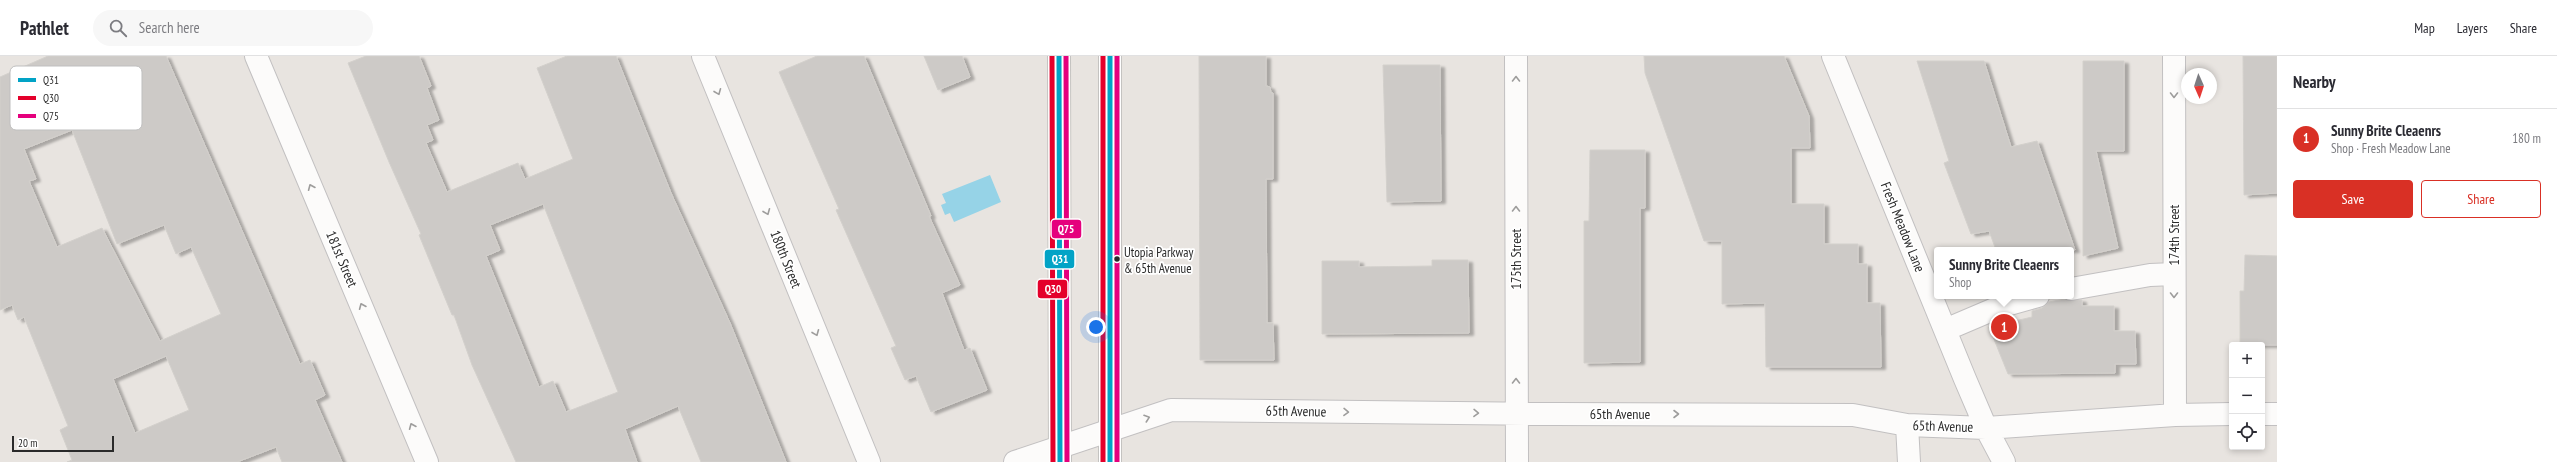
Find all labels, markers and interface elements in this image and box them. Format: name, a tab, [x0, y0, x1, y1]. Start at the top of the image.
search box	[93, 10, 373, 46]
text: Pathlet	[20, 16, 69, 40]
icon: search	[107, 17, 129, 39]
text: Search here	[139, 18, 200, 37]
text: Map	[2414, 19, 2435, 37]
text: Layers	[2457, 19, 2488, 37]
text: Share	[2510, 19, 2537, 37]
legend	[10, 66, 142, 130]
north arrow	[2181, 68, 2217, 104]
text: Nearby	[2293, 71, 2336, 93]
text: Q31	[43, 73, 59, 87]
one-way arrow	[1512, 76, 1520, 82]
one-way arrow	[713, 89, 721, 96]
text: Q30	[43, 91, 59, 105]
one-way arrow	[2170, 92, 2178, 98]
text: Q75	[43, 109, 59, 123]
text: Sunny Brite Cleaenrs	[2331, 121, 2441, 140]
text: 1	[2303, 130, 2309, 147]
text: 180 m	[2512, 130, 2541, 147]
text: Shop · Fresh Meadow Lane	[2331, 140, 2451, 157]
street label: Fresh Meadow Lane	[1877, 179, 1929, 275]
button: Save	[2293, 180, 2413, 218]
button: Share	[2421, 180, 2541, 218]
one-way arrow	[308, 183, 316, 191]
street label: 174th Street	[2165, 204, 2183, 265]
one-way arrow	[1512, 206, 1520, 212]
one-way arrow	[762, 208, 770, 216]
line badge: Q75	[1051, 219, 1082, 239]
text: Q75	[1058, 222, 1074, 236]
street label: 180th Street	[766, 227, 806, 291]
street label: 181st Street	[322, 228, 362, 290]
street label: 175th Street	[1507, 228, 1525, 289]
place label: Utopia Parkway & 65th Avenue	[1124, 244, 1193, 277]
popup	[1934, 247, 2074, 299]
line badge: Q31	[1044, 249, 1075, 269]
text: Q31	[1052, 252, 1068, 266]
marker: Utopia Parkway & 65th Avenue	[1112, 254, 1122, 264]
text: Sunny Brite Cleaenrs	[1949, 255, 2059, 274]
text: Shop	[1949, 274, 1972, 291]
line badge: Q30	[1037, 279, 1068, 299]
text: Q30	[1045, 282, 1061, 296]
one-way arrow	[2170, 292, 2178, 298]
one-way arrow	[358, 303, 366, 310]
pin: 1	[1991, 312, 2017, 342]
your location	[1086, 317, 1106, 337]
one-way arrow	[812, 329, 820, 336]
map controls	[2229, 342, 2265, 450]
button: +	[2229, 342, 2265, 378]
one-way arrow	[1512, 378, 1520, 384]
button: −	[2229, 378, 2265, 414]
street label: 65th Avenue	[1266, 401, 1327, 421]
street label: 65th Avenue	[1590, 405, 1651, 423]
one-way arrow	[1343, 408, 1349, 416]
one-way arrow	[1473, 409, 1479, 417]
one-way arrow	[1673, 410, 1679, 418]
one-way arrow	[1144, 414, 1151, 423]
button: locate	[2229, 414, 2265, 450]
street label: 65th Avenue	[1912, 416, 1974, 436]
one-way arrow	[409, 423, 417, 431]
scale bar	[12, 434, 114, 453]
text: 20 m	[18, 436, 37, 450]

